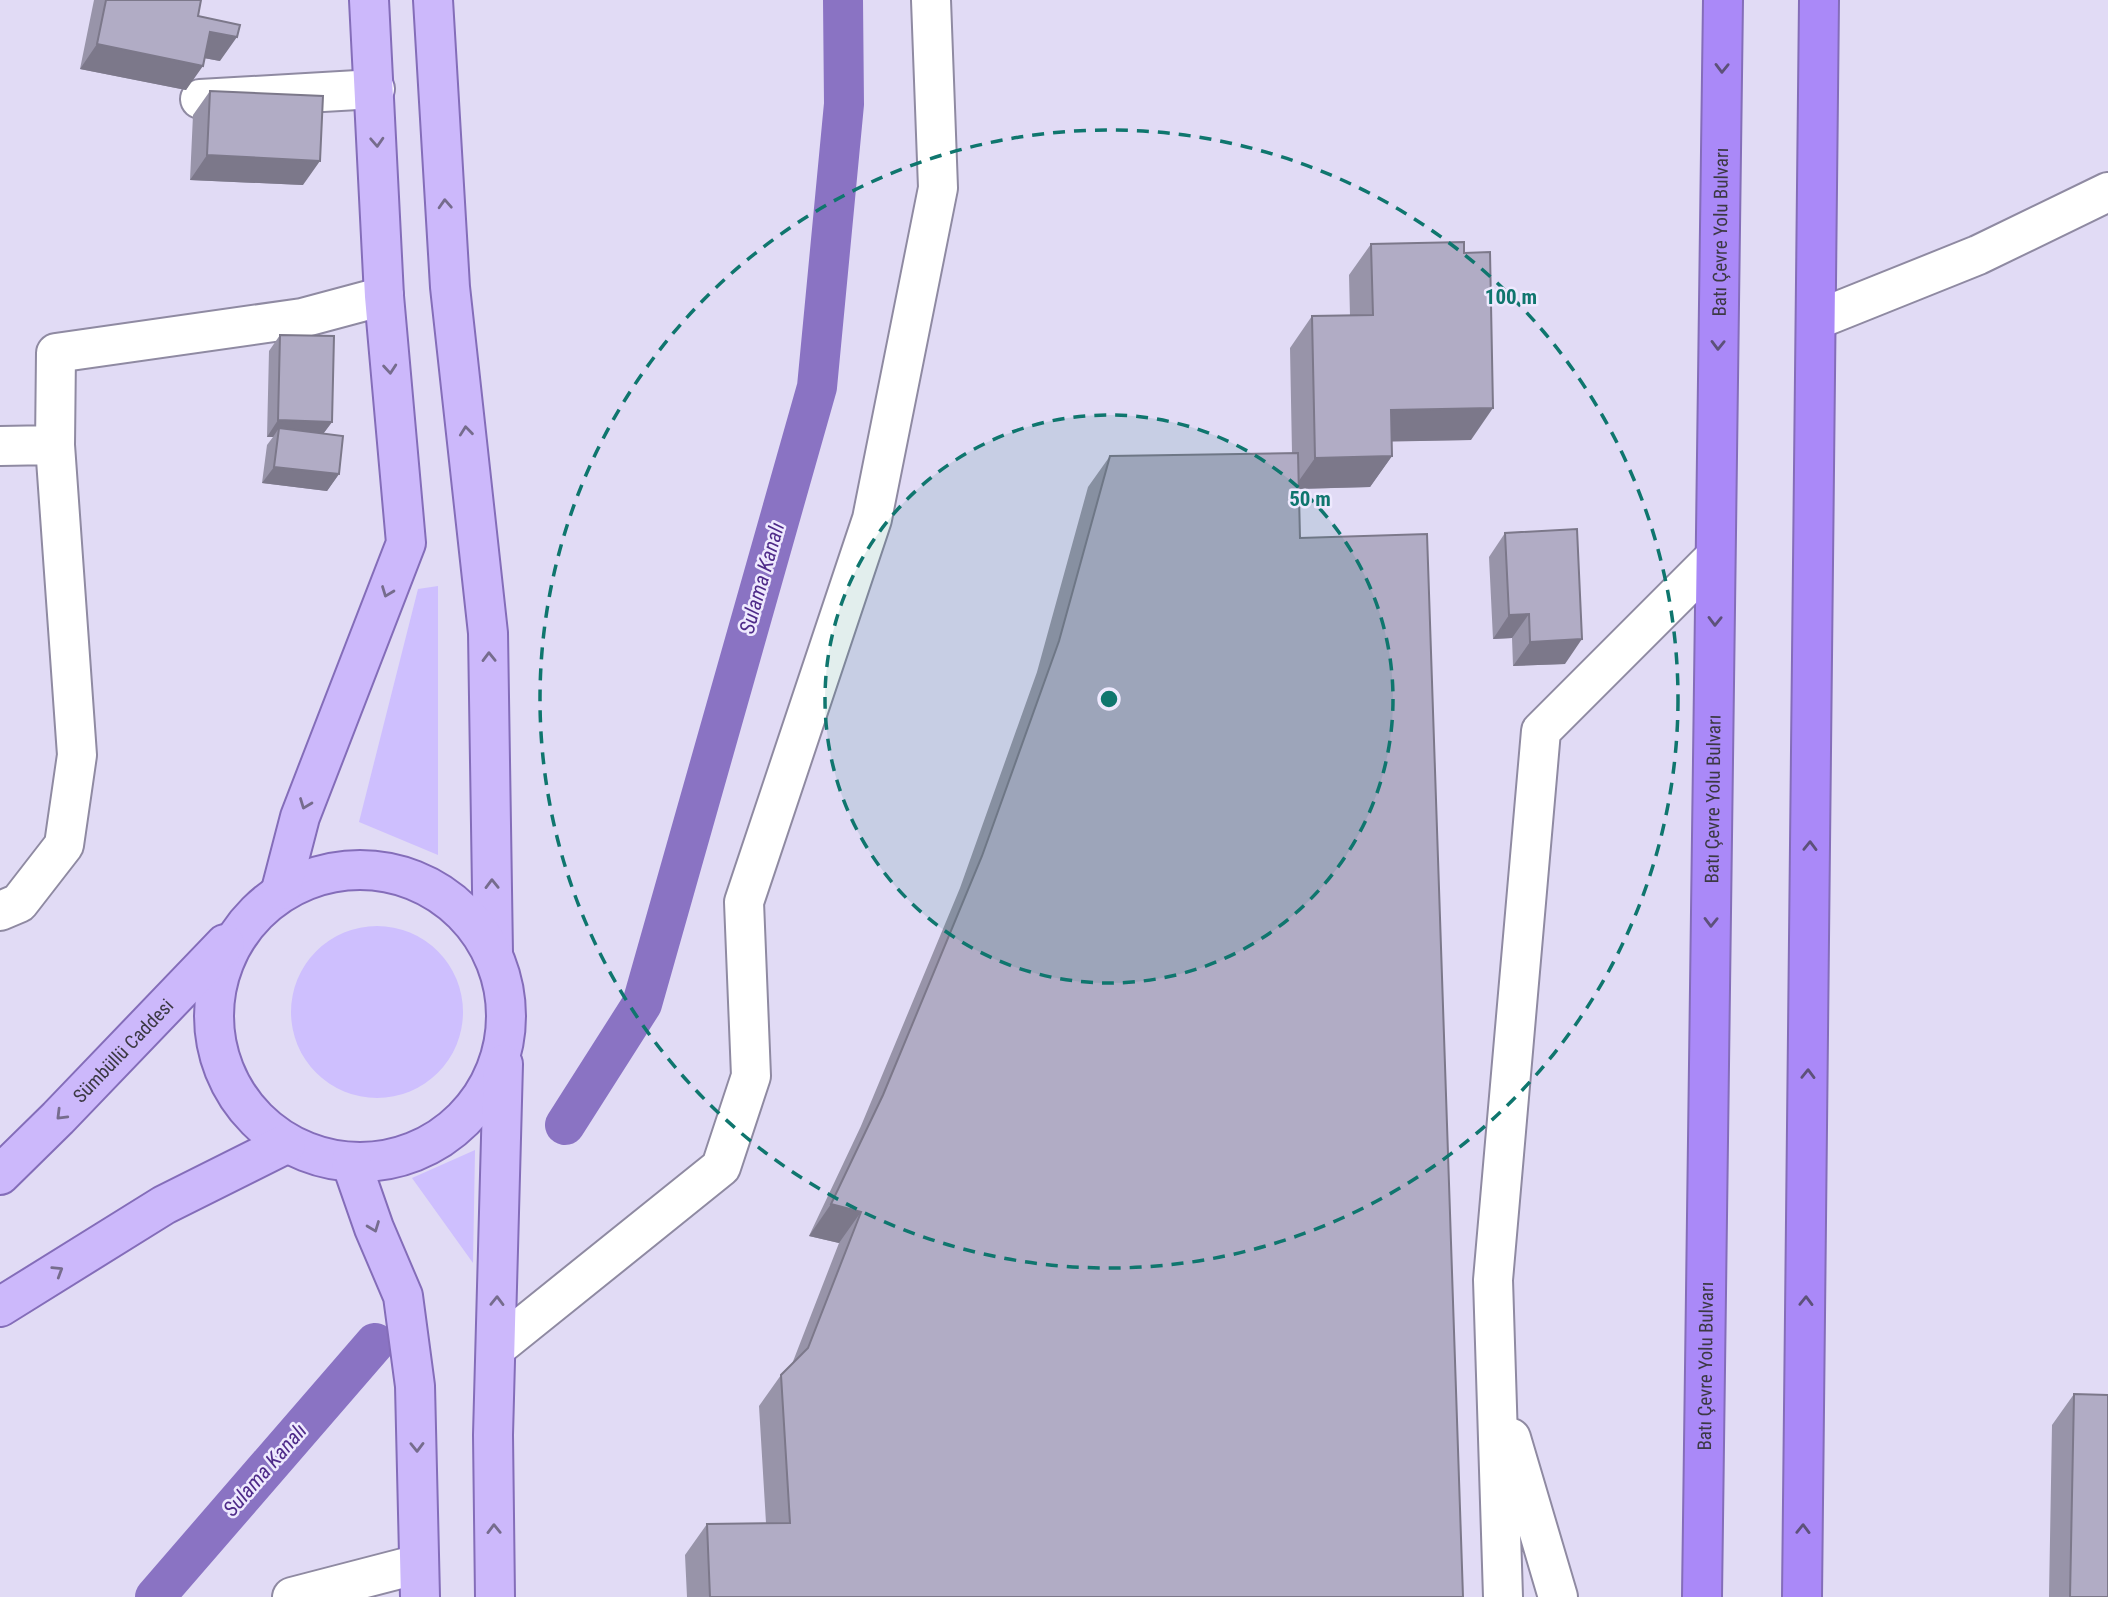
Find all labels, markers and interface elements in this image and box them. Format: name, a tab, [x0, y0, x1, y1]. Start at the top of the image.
one-way arrow	[1714, 63, 1730, 74]
one-way arrow	[369, 136, 384, 147]
street label: Batı Çevre Yolu Bulvarı	[1707, 148, 1733, 317]
one-way arrow	[438, 198, 453, 209]
text: 100 m	[1485, 285, 1537, 309]
one-way arrow	[1710, 340, 1726, 350]
one-way arrow	[383, 363, 398, 374]
one-way arrow	[458, 425, 473, 436]
text: 50 m	[1289, 487, 1331, 511]
water label: Sulama Kanalı	[735, 519, 789, 636]
one-way arrow	[382, 585, 396, 597]
one-way arrow	[1707, 616, 1722, 627]
one-way arrow	[481, 651, 496, 662]
centre of rings	[1097, 687, 1121, 711]
street label: Batı Çevre Yolu Bulvarı	[1700, 715, 1725, 884]
one-way arrow	[300, 798, 314, 810]
one-way arrow	[1802, 841, 1818, 851]
one-way arrow	[484, 879, 500, 889]
one-way arrow	[1703, 917, 1719, 928]
street label: Sümbüllü Caddesi	[68, 994, 178, 1107]
one-way arrow	[1800, 1068, 1816, 1079]
one-way arrow	[56, 1107, 69, 1120]
one-way arrow	[366, 1220, 380, 1232]
one-way arrow	[50, 1266, 63, 1279]
street label: Batı Çevre Yolu Bulvarı	[1692, 1281, 1718, 1451]
one-way arrow	[489, 1296, 504, 1307]
one-way arrow	[1798, 1296, 1813, 1307]
water label: Sulama Kanalı	[218, 1419, 312, 1521]
one-way arrow	[409, 1442, 424, 1453]
one-way arrow	[486, 1523, 502, 1534]
one-way arrow	[1795, 1523, 1811, 1534]

